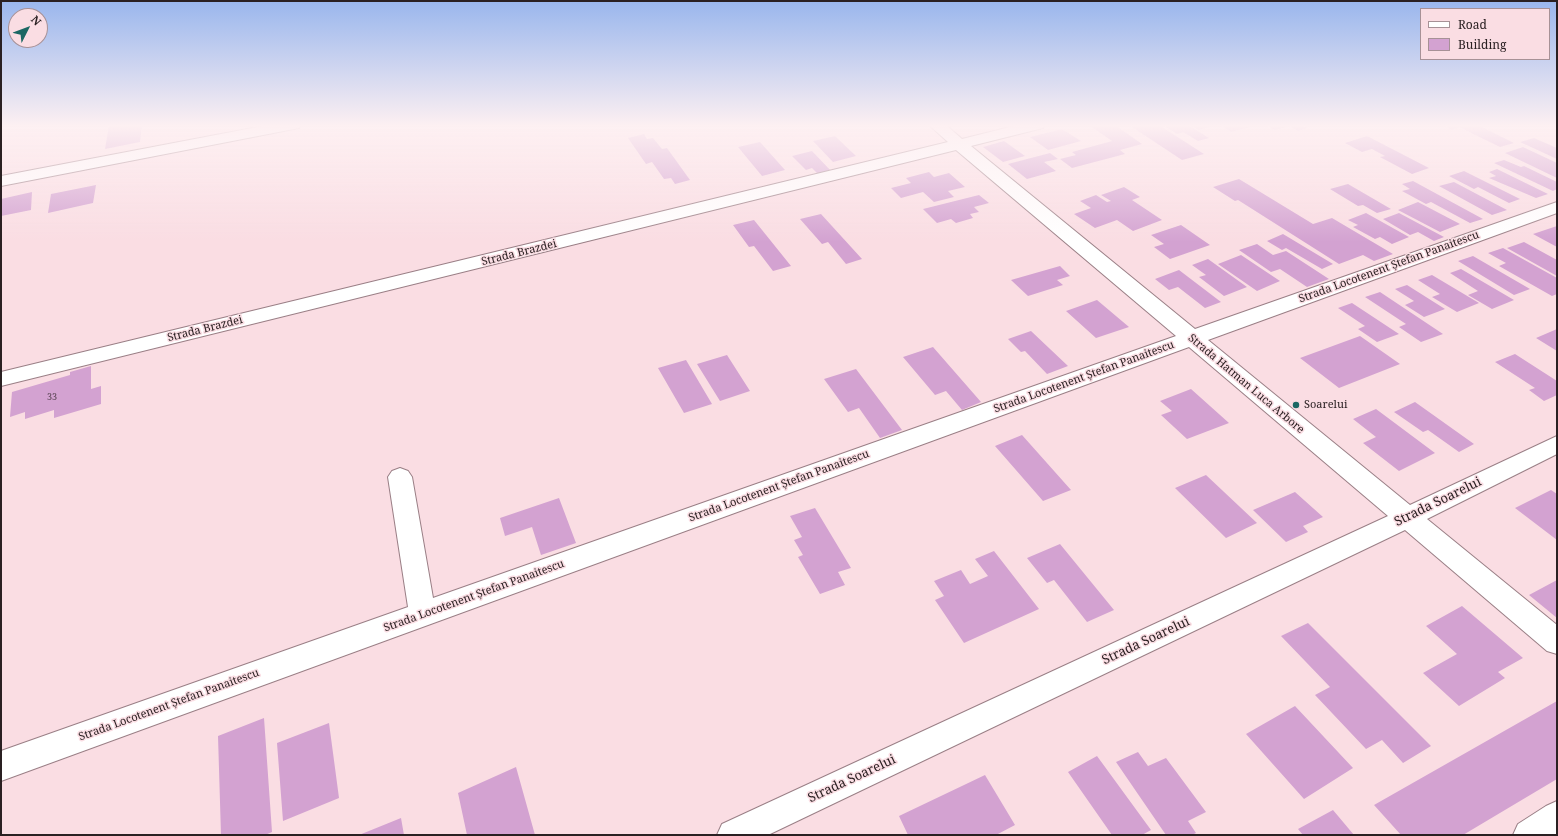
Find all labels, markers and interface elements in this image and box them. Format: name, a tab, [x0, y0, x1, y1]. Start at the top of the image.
north arrow	[8, 8, 48, 48]
legend	[1420, 8, 1550, 60]
text: N	[28, 12, 45, 29]
text: Road	[1458, 16, 1487, 33]
text: Building	[1458, 36, 1506, 53]
street label: Strada Locotenent Ștefan Panaitescu	[1297, 228, 1481, 306]
street label: Strada Brazdei	[480, 237, 558, 269]
street label: Strada Brazdei	[166, 313, 244, 345]
street label: Strada Hatman Luca Arbore	[1185, 332, 1307, 436]
street label: Strada Locotenent Ștefan Panaitescu	[992, 338, 1176, 416]
house number: 33	[47, 392, 57, 402]
place label: Soarelui	[1304, 398, 1348, 412]
marker: Soarelui	[1291, 400, 1301, 410]
street label: Strada Locotenent Ștefan Panaitescu	[687, 447, 871, 525]
street label: Strada Soarelui	[1392, 474, 1484, 530]
street label: Strada Locotenent Ștefan Panaitescu	[382, 557, 566, 635]
street label: Strada Soarelui	[1100, 614, 1192, 668]
street label: Strada Locotenent Ștefan Panaitescu	[77, 666, 261, 744]
street label: Strada Soarelui	[806, 752, 898, 806]

